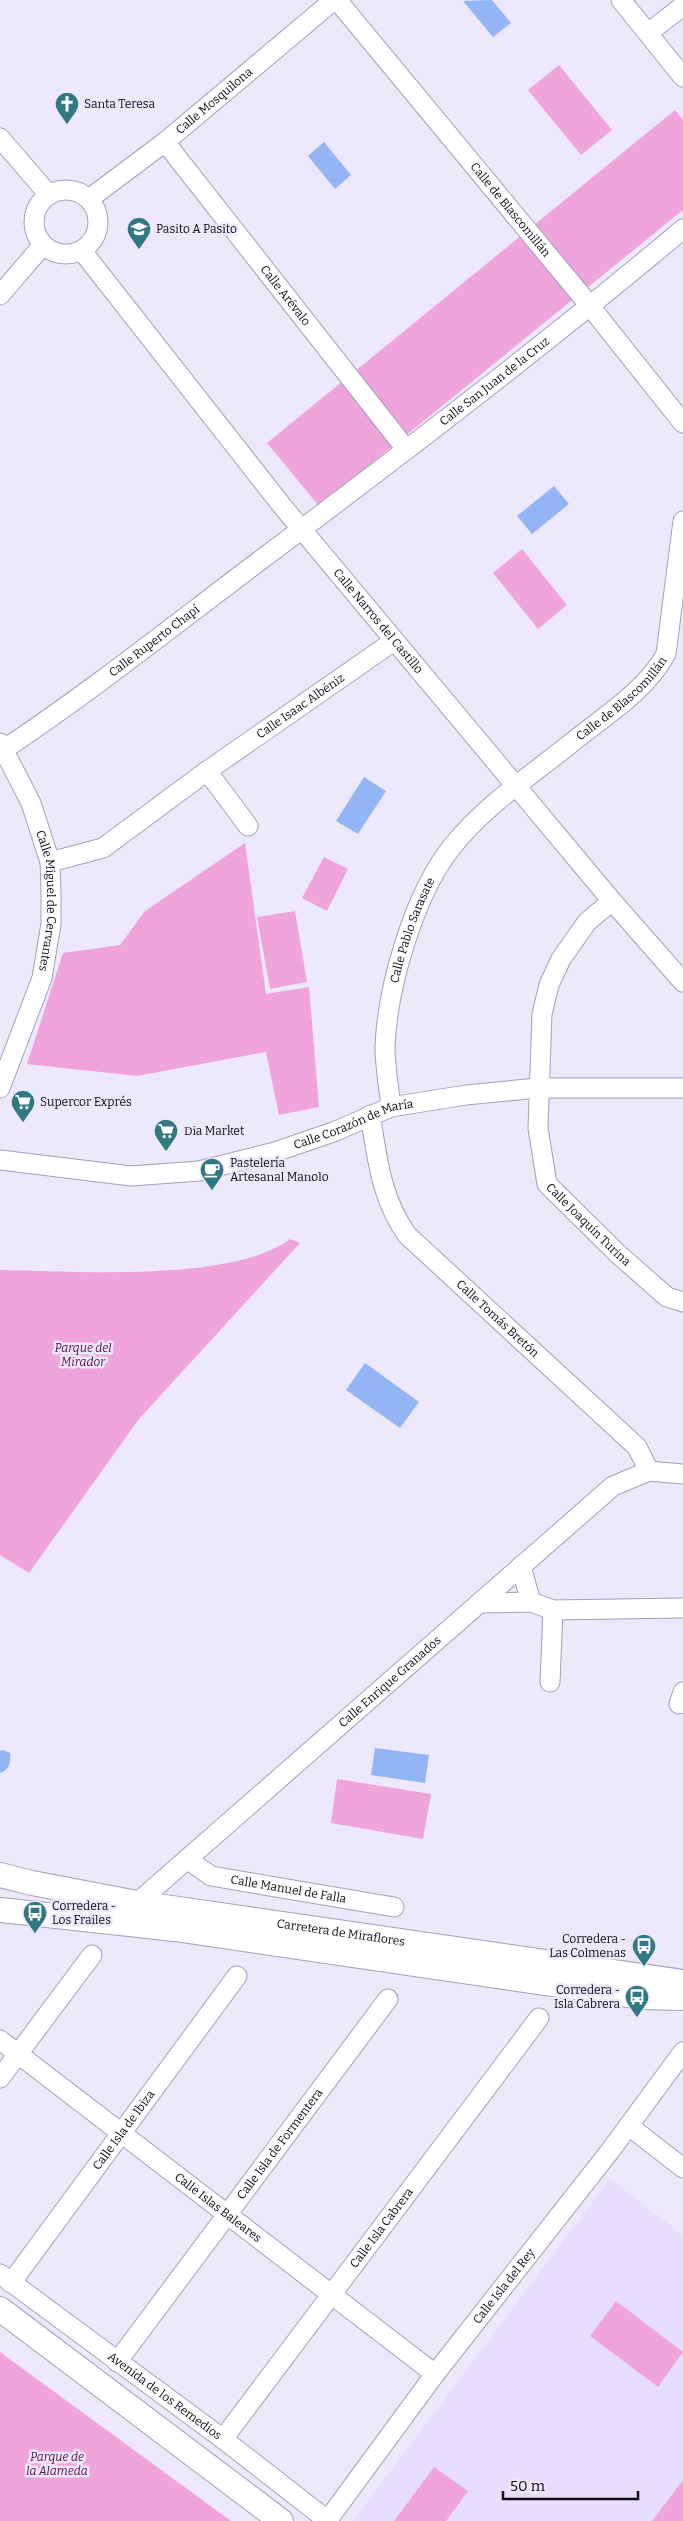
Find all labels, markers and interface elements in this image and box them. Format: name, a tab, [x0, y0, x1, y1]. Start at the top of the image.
street label: Calle Mosquilona	[173, 64, 255, 137]
church icon: Santa Teresa	[54, 91, 80, 125]
place label: Santa Teresa	[84, 97, 156, 111]
street label: Calle de Blascomillán	[467, 160, 554, 260]
school or university icon: Pasito A Pasito	[126, 216, 152, 250]
place label: Pasito A Pasito	[156, 222, 237, 236]
street label: Calle Arévalo	[257, 262, 313, 328]
street label: Calle San Juan de la Cruz	[437, 334, 552, 429]
street label: Calle Narros del Castillo	[330, 566, 426, 676]
street label: Calle Ruperto Chapí	[106, 602, 203, 680]
street label: Calle de Blascomillán	[573, 654, 670, 743]
street label: Calle Isaac Albéniz	[254, 671, 347, 741]
street label: Calle Miguel de Cervantes	[33, 828, 58, 973]
street label: Calle Pablo Sarasate	[387, 875, 438, 984]
supermarket icon: Supercor Exprés	[10, 1089, 36, 1123]
place label: Supercor Exprés	[40, 1095, 132, 1109]
street label: Calle Corazón de María	[292, 1096, 415, 1152]
supermarket icon: Dia Market	[153, 1118, 179, 1152]
place label: Dia Market	[184, 1124, 245, 1138]
place label: Pastelería Artesanal Manolo	[230, 1156, 329, 1184]
cafe icon: Pastelería Artesanal Manolo	[199, 1157, 225, 1191]
street label: Calle Joaquín Turina	[543, 1180, 634, 1269]
street label: Calle Tomás Bretón	[453, 1277, 542, 1360]
park label: Parque del Mirador	[54, 1341, 112, 1369]
street label: Calle Enrique Granados	[336, 1633, 444, 1730]
street label: Calle Manuel de Falla	[230, 1872, 348, 1906]
place label: Corredera - Los Frailes	[52, 1899, 116, 1927]
bus stop icon: Corredera - Los Frailes	[22, 1900, 48, 1934]
street label: Carretera de Miraflores	[276, 1916, 406, 1949]
place label: Corredera - Las Colmenas	[549, 1932, 626, 1960]
bus stop icon: Corredera - Las Colmenas	[631, 1933, 657, 1967]
place label: Corredera - Isla Cabrera	[554, 1983, 620, 2011]
bus stop icon: Corredera - Isla Cabrera	[624, 1984, 650, 2018]
street label: Calle Isla de Formentera	[234, 2086, 326, 2202]
street label: Calle Isla de Ibiza	[90, 2087, 158, 2173]
street label: Calle Islas Baleares	[172, 2170, 265, 2245]
street label: Calle Isla Cabrera	[347, 2185, 416, 2271]
street label: Calle Isla del Rey	[470, 2245, 538, 2327]
street label: Avenida de los Remedios	[105, 2349, 225, 2443]
park label: Parque de la Alameda	[26, 2450, 88, 2478]
scale bar	[503, 2468, 638, 2500]
text: 50 m	[510, 2477, 546, 2495]

